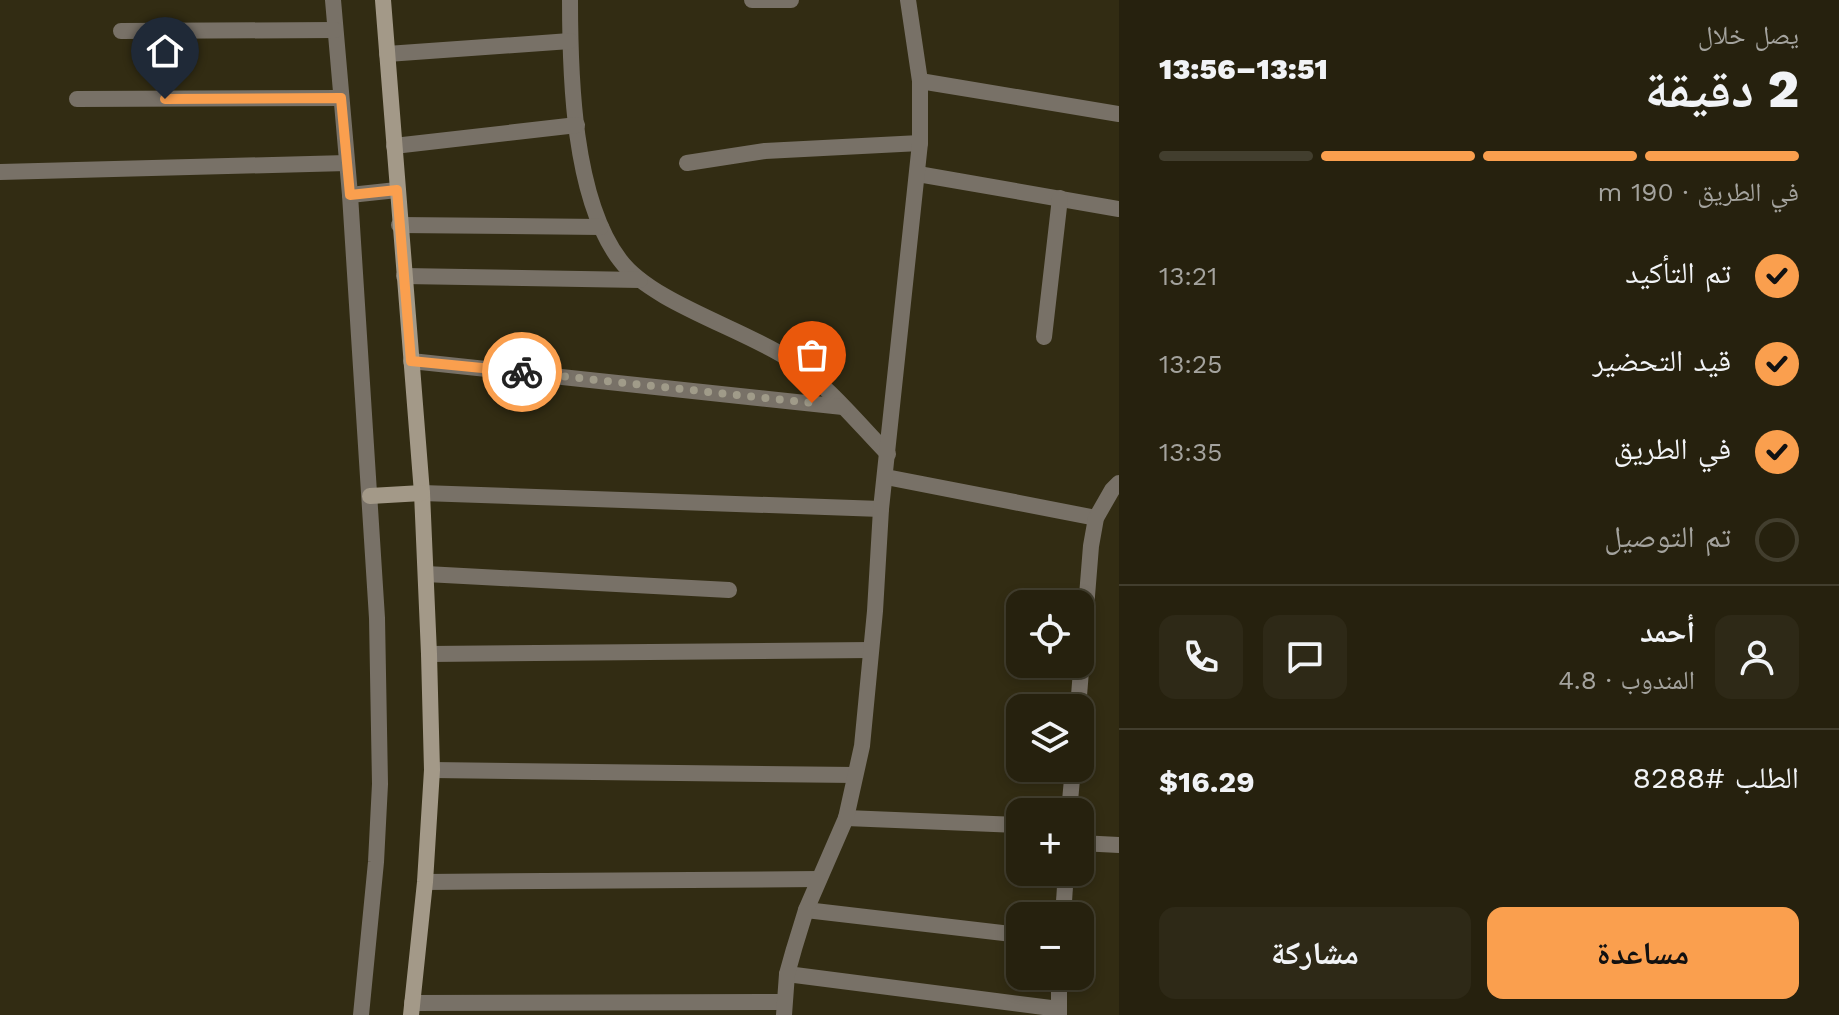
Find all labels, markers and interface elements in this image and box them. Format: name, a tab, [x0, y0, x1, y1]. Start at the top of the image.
pin	[131, 17, 199, 99]
text: يصل خلال	[1698, 20, 1799, 50]
icon: home	[143, 29, 187, 73]
text: 13:51–13:56	[1159, 51, 1328, 86]
text: 2 دقيقة	[1645, 59, 1799, 120]
text: في الطريق · 190 m	[1598, 177, 1799, 207]
icon: check	[1755, 254, 1799, 298]
text: تم التأكيد	[1625, 255, 1731, 290]
text: 13:21	[1159, 261, 1217, 291]
pin	[778, 321, 846, 403]
courier	[482, 332, 562, 412]
icon: bag	[790, 333, 834, 377]
icon: check	[1755, 342, 1799, 386]
text: قيد التحضير	[1593, 343, 1731, 378]
text: 13:25	[1159, 349, 1222, 379]
icon: bike	[500, 350, 544, 394]
icon: check	[1755, 430, 1799, 474]
text: في الطريق	[1614, 431, 1731, 466]
text: 13:35	[1159, 437, 1222, 467]
text: تم التوصيل	[1604, 519, 1731, 554]
map controls	[1006, 590, 1094, 990]
button: locate	[1006, 590, 1094, 678]
text: أحمد	[1640, 614, 1695, 649]
button: phone	[1159, 615, 1243, 699]
button: chat	[1263, 615, 1347, 699]
button: person	[1715, 615, 1799, 699]
text: المندوب · 4.8	[1558, 665, 1695, 695]
button: layers	[1006, 694, 1094, 782]
text: الطلب #8288	[1632, 760, 1799, 795]
text: $16.29	[1159, 764, 1255, 799]
button: +	[1006, 798, 1094, 886]
button: −	[1006, 902, 1094, 990]
button: مشاركة	[1159, 907, 1471, 999]
button: مساعدة	[1487, 907, 1799, 999]

